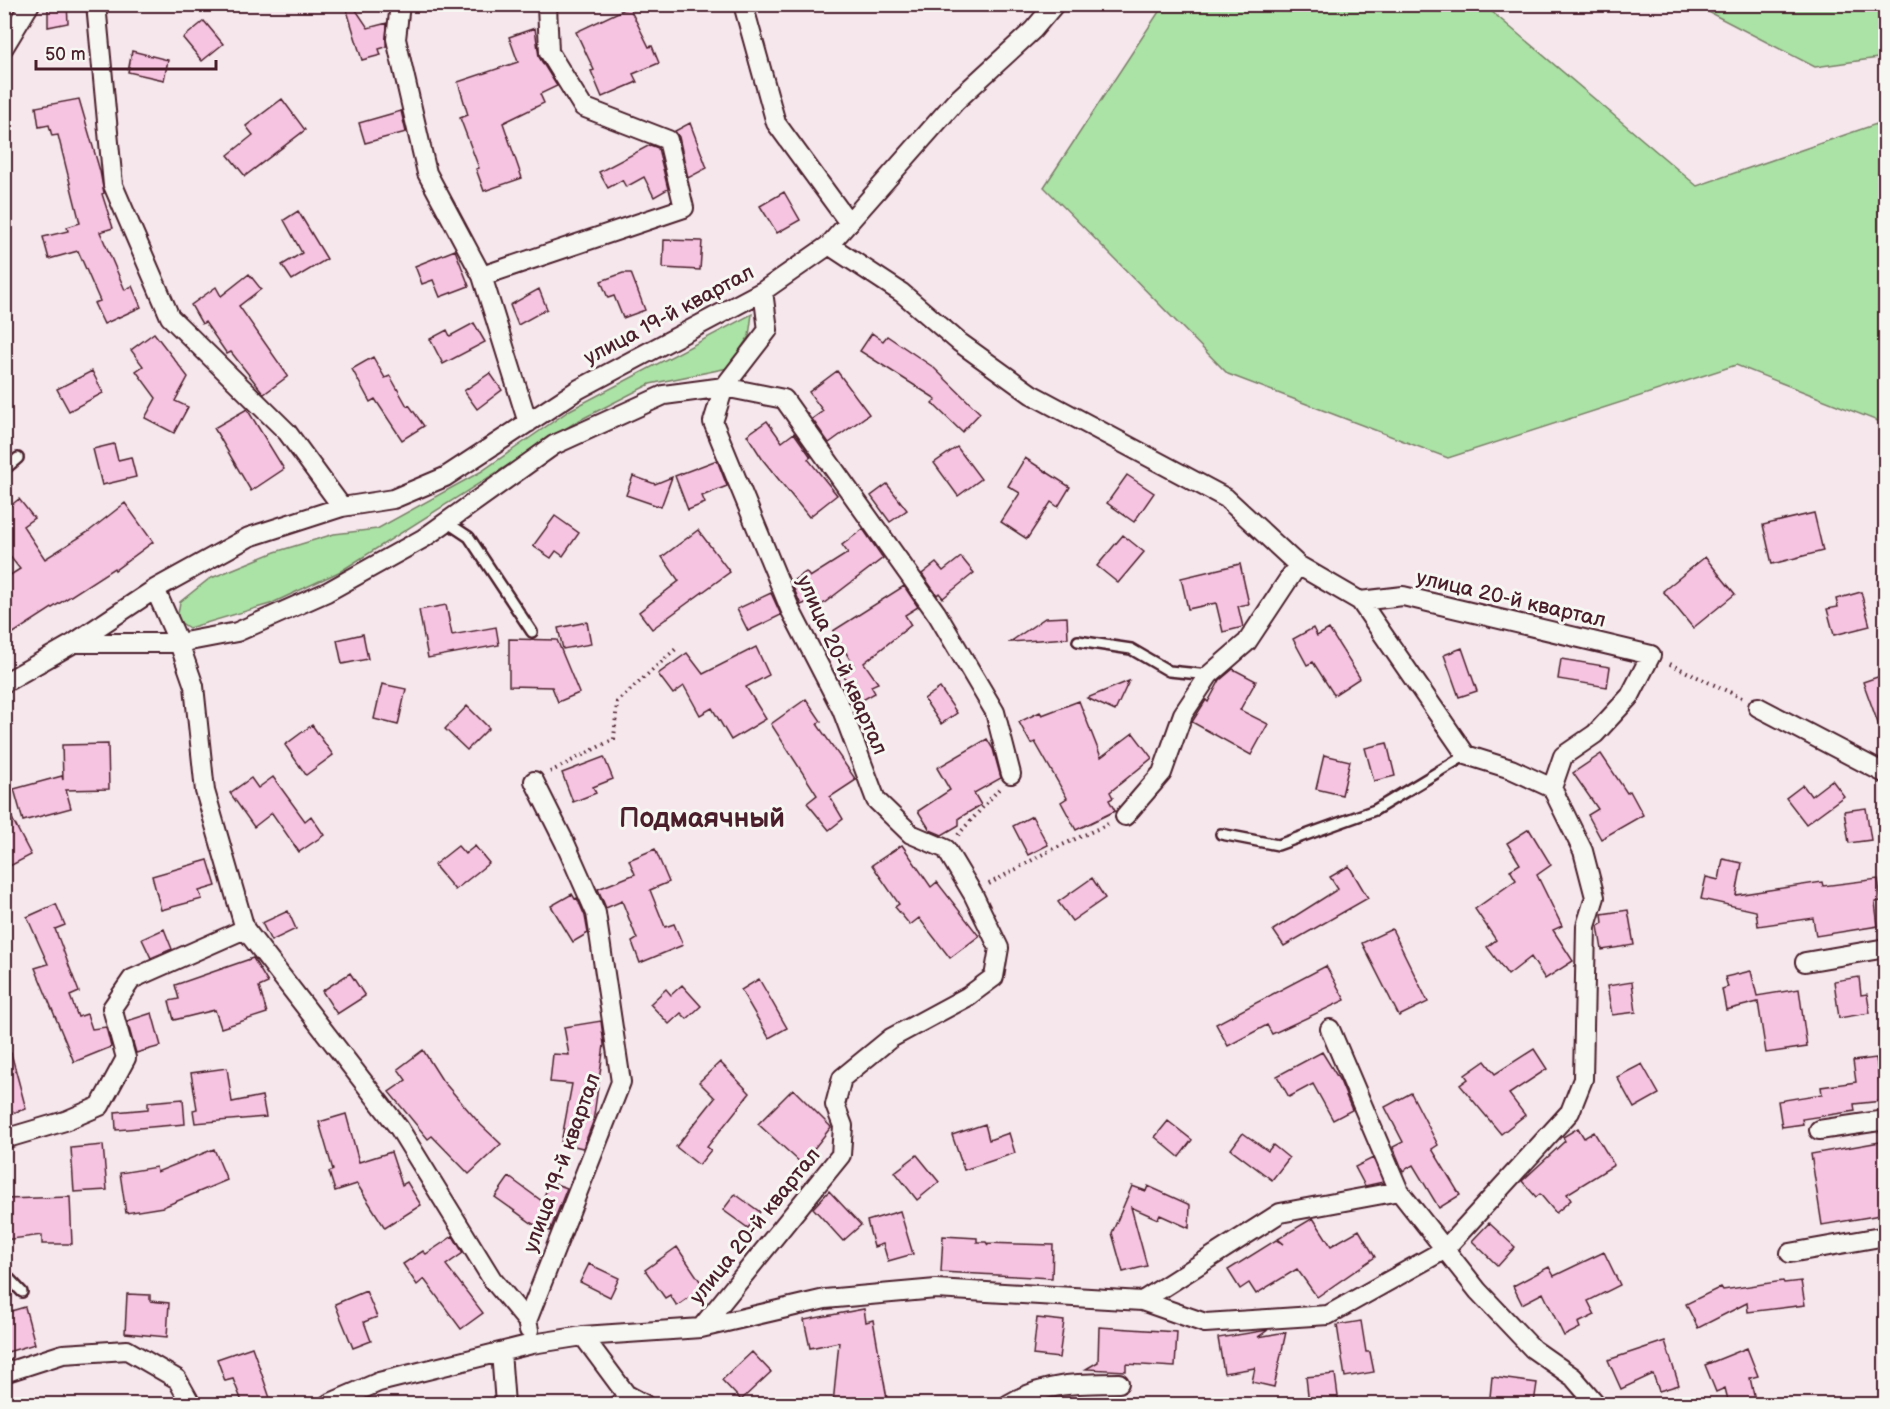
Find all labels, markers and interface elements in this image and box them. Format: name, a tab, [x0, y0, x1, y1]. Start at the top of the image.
scale bar	[36, 33, 216, 71]
text: 50 m	[45, 44, 86, 65]
street label: улица 19-й квартал	[580, 260, 758, 370]
street label: улица 20-й квартал	[1414, 565, 1608, 633]
street label: улица 20-й квартал	[791, 572, 893, 758]
district label: Подмаячный	[619, 803, 785, 835]
street label: улица 19-й квартал	[518, 1070, 606, 1256]
street label: улица 20-й квартал	[684, 1143, 826, 1309]

